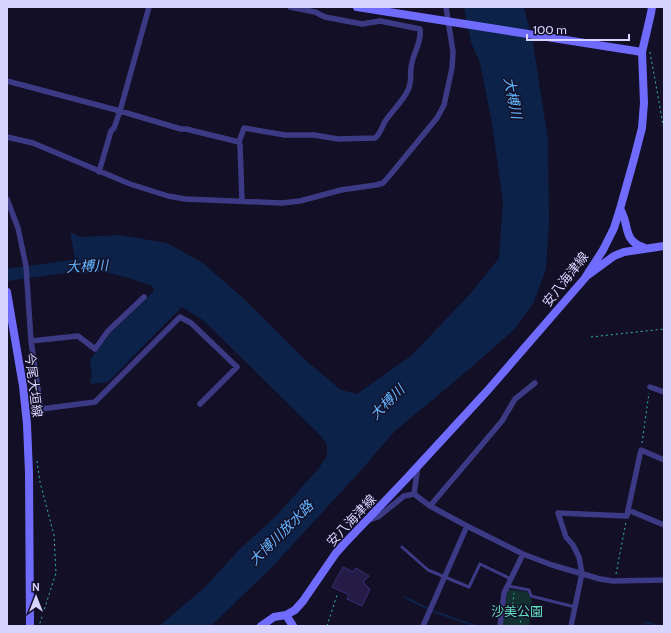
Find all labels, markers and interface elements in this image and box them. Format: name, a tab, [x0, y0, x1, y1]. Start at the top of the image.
scale bar	[527, 16, 629, 42]
text: 100 m	[533, 22, 567, 37]
water label: 大榑川	[500, 76, 526, 122]
street label: 安八海津線	[539, 248, 591, 310]
water label: 大榑川	[66, 256, 110, 276]
street label: 今尾大垣線	[22, 352, 46, 418]
water label: 大榑川	[366, 379, 410, 423]
street label: 安八海津線	[323, 491, 379, 549]
water label: 大博川放水路	[245, 496, 318, 569]
north arrow	[16, 577, 56, 617]
text: N	[32, 580, 40, 594]
park label: 沙美公園	[491, 603, 543, 619]

